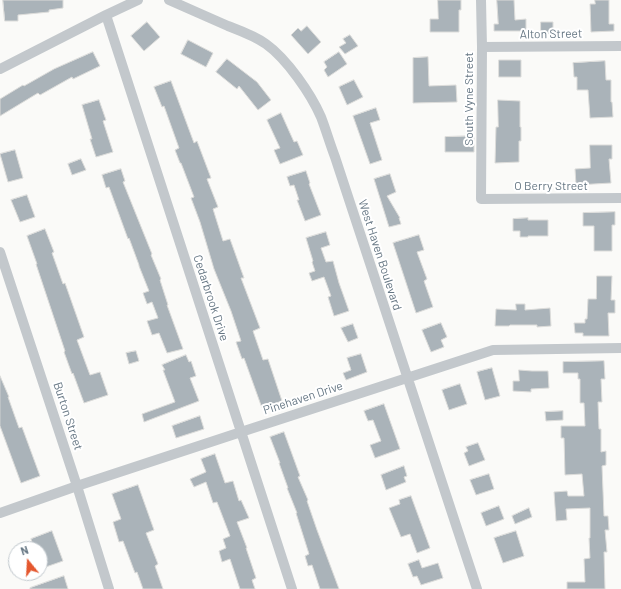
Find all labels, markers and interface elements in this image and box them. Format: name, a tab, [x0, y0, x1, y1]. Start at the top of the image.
street label: Alton Street	[520, 26, 582, 42]
street label: South Vyne Street	[462, 52, 476, 146]
street label: O Berry Street	[514, 179, 588, 193]
street label: West Haven Boulevard	[355, 198, 405, 312]
street label: Cedarbrook Drive	[190, 253, 232, 343]
street label: Pinehaven Drive	[261, 378, 345, 418]
street label: Burton Street	[50, 380, 86, 452]
north arrow	[8, 541, 48, 581]
text: N	[19, 543, 30, 557]

